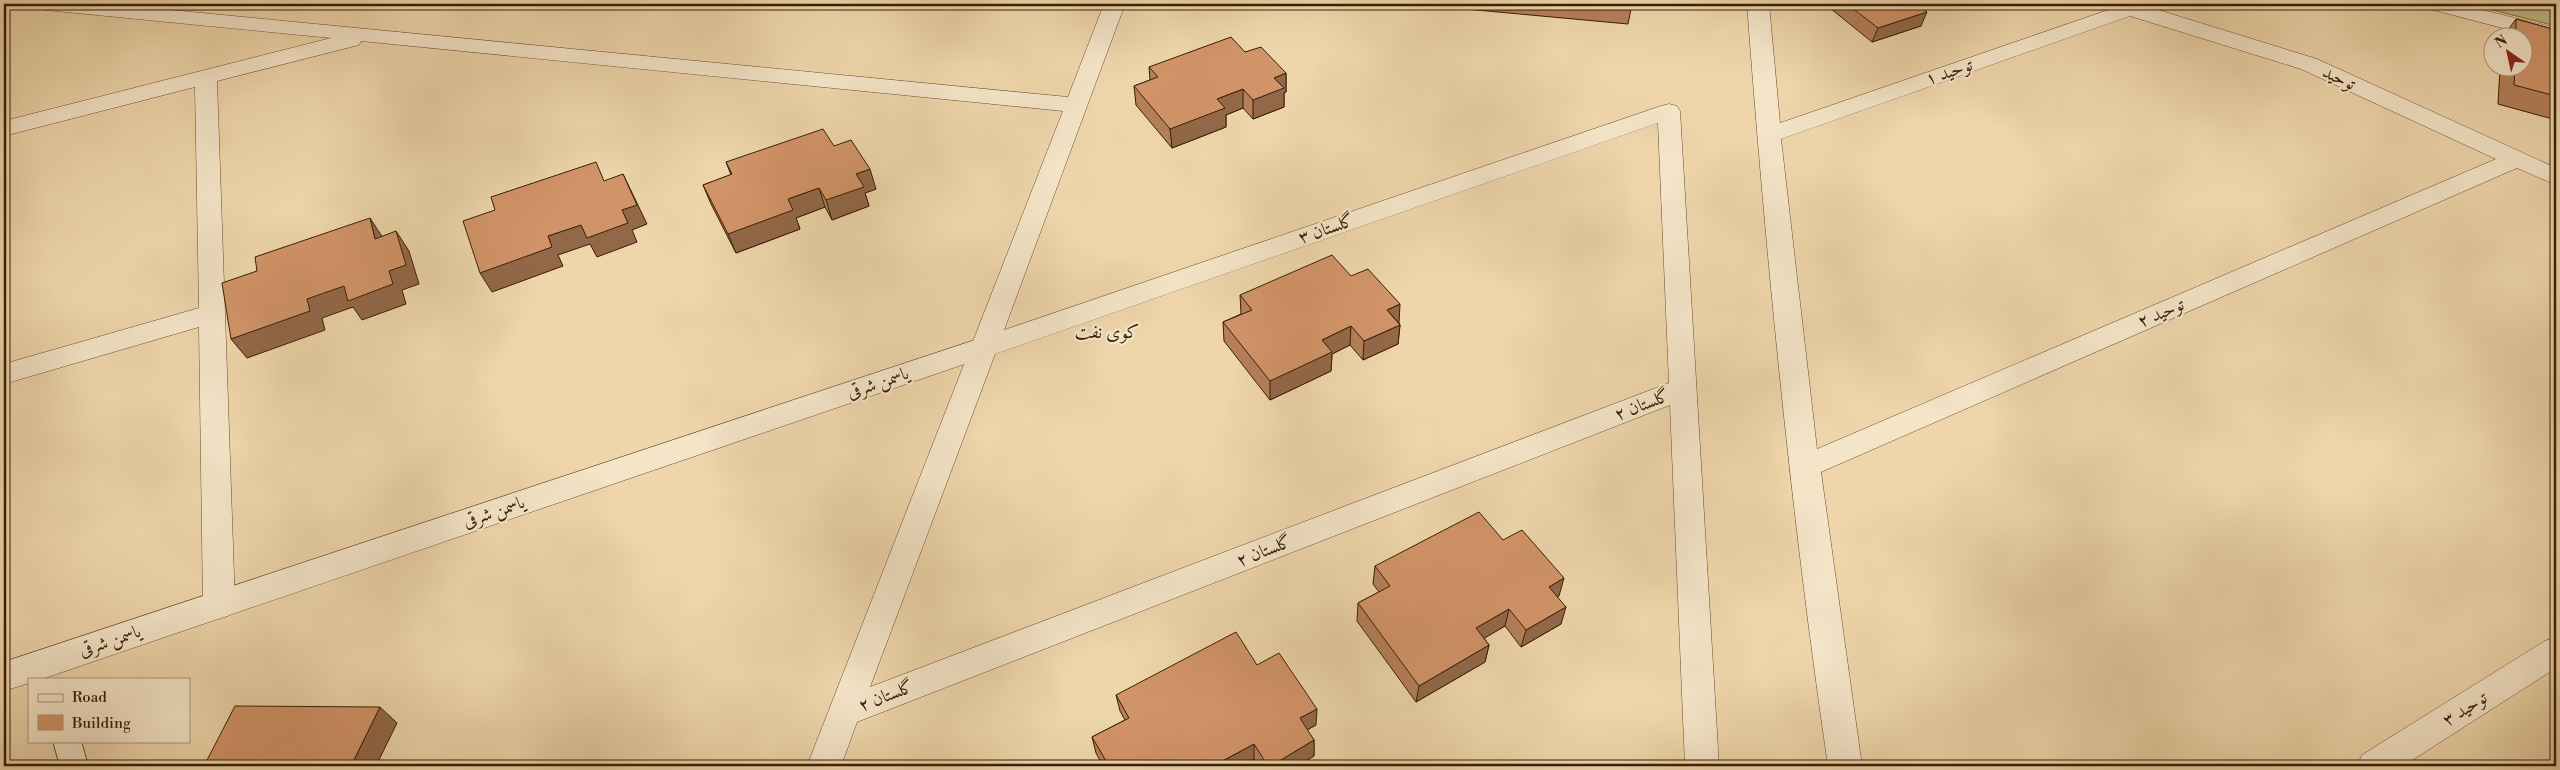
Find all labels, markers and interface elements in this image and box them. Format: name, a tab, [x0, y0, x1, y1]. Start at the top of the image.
north arrow	[2482, 28, 2532, 78]
text: N	[2492, 31, 2511, 53]
street label: توحید ۱	[1922, 53, 1976, 91]
street label: توحید	[2319, 60, 2360, 96]
street label: گلستان ۳	[1295, 209, 1357, 249]
street label: توحید ۲	[2134, 293, 2188, 333]
district label: کوی نفت	[1074, 320, 1140, 344]
street label: یاسمن شرقی	[844, 361, 913, 404]
street label: گلستان ۲	[1611, 384, 1673, 426]
street label: یاسمن شرقی	[460, 490, 529, 533]
street label: گلستان ۲	[1233, 530, 1295, 572]
street label: یاسمن شرقی	[76, 619, 145, 662]
street label: گلستان ۲	[855, 675, 917, 717]
legend	[28, 678, 190, 742]
street label: توحید ۳	[2438, 686, 2492, 732]
text: Road	[72, 688, 107, 707]
text: Building	[71, 714, 131, 733]

